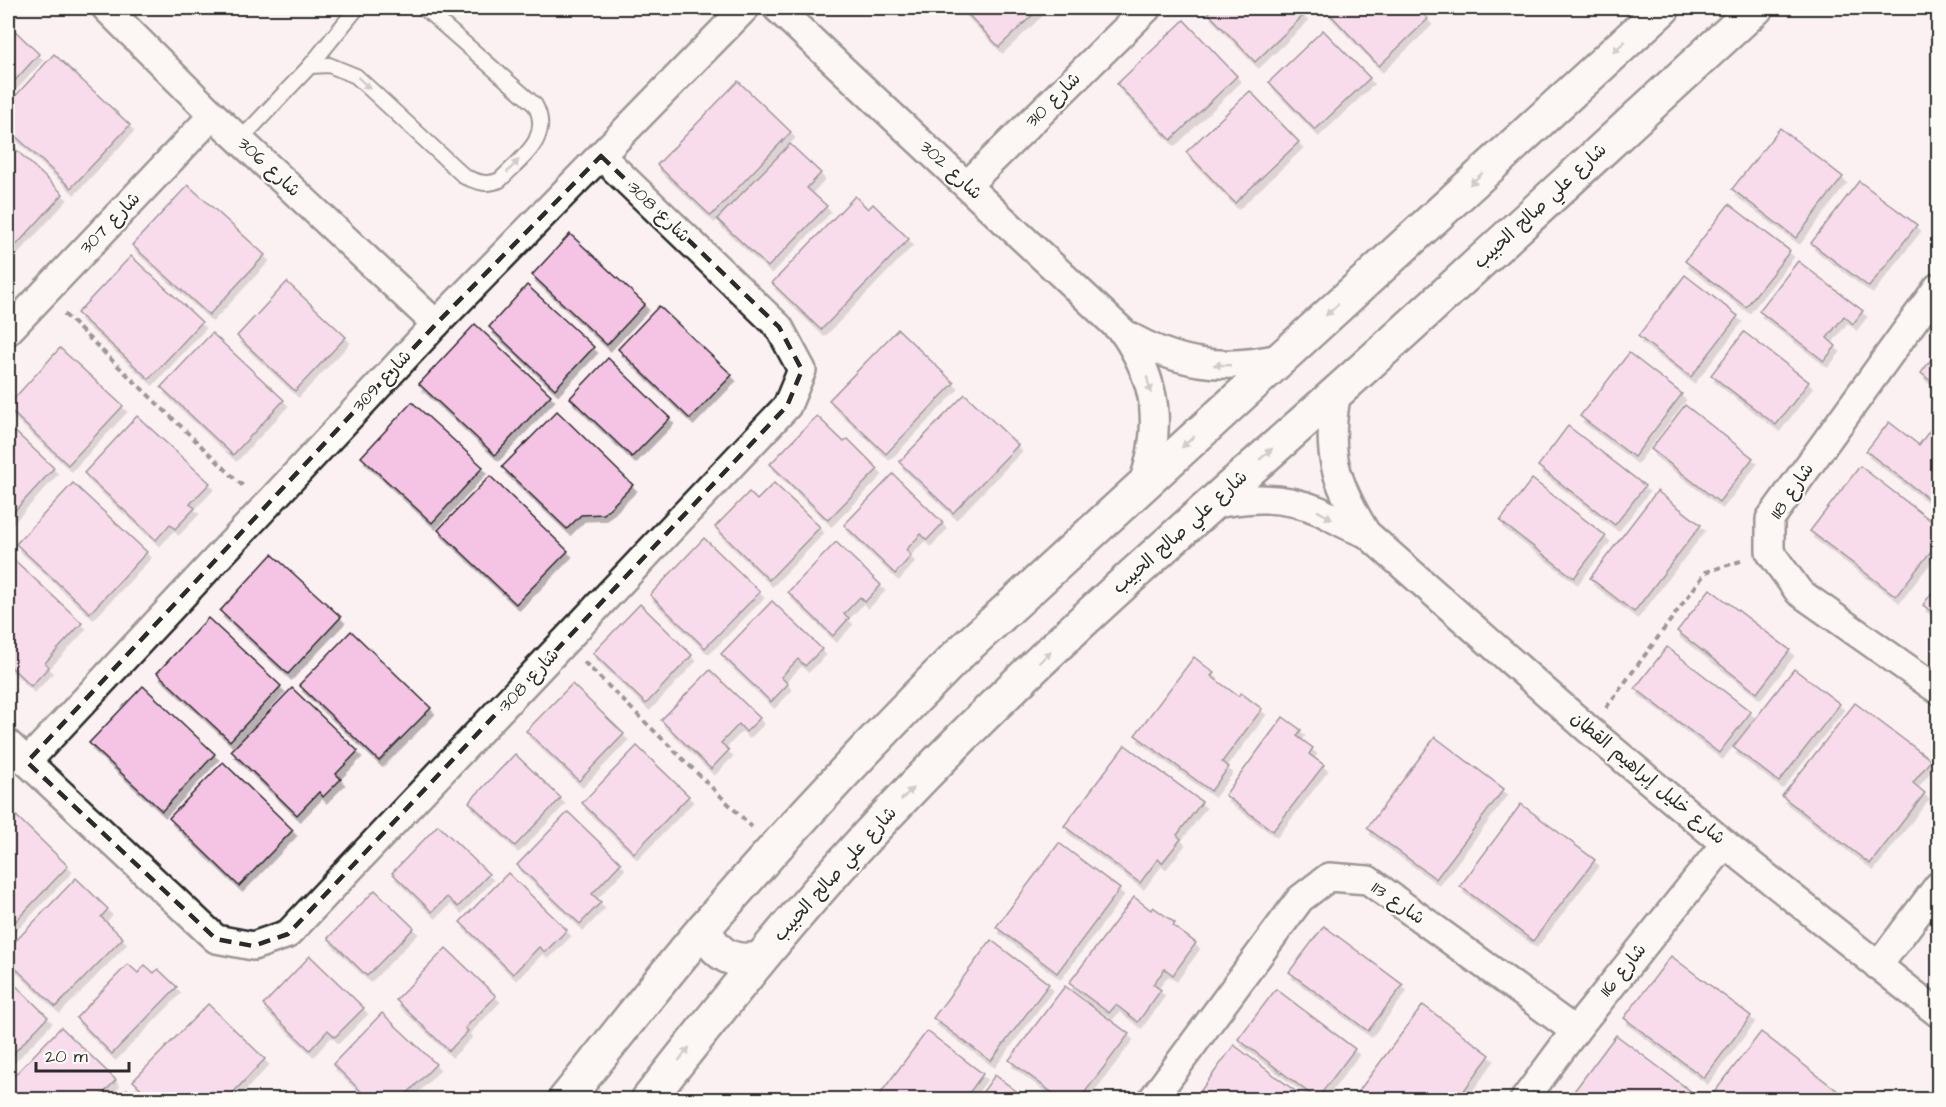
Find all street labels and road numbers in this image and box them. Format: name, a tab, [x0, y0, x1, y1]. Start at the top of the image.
street label: شارع 310	[1020, 67, 1086, 133]
street label: شارع 306	[232, 131, 306, 203]
street label: شارع 302	[914, 135, 988, 205]
street label: شارع علي صالح الحبيب	[1468, 138, 1614, 277]
street label: شارع 308	[622, 176, 696, 248]
street label: شارع 307	[74, 186, 146, 260]
street label: شارع 309	[347, 344, 417, 418]
street label: شارع 118	[1764, 458, 1820, 524]
street label: شارع علي صالح الحبيب	[1107, 465, 1255, 602]
street label: شارع 308	[493, 643, 565, 717]
street label: شارع خليل إبراهيم القطان	[1565, 706, 1731, 851]
street label: شارع علي صالح الحبيب	[768, 801, 905, 949]
street label: شارع 113	[1366, 876, 1430, 930]
street label: شارع 116	[1594, 938, 1652, 1002]

